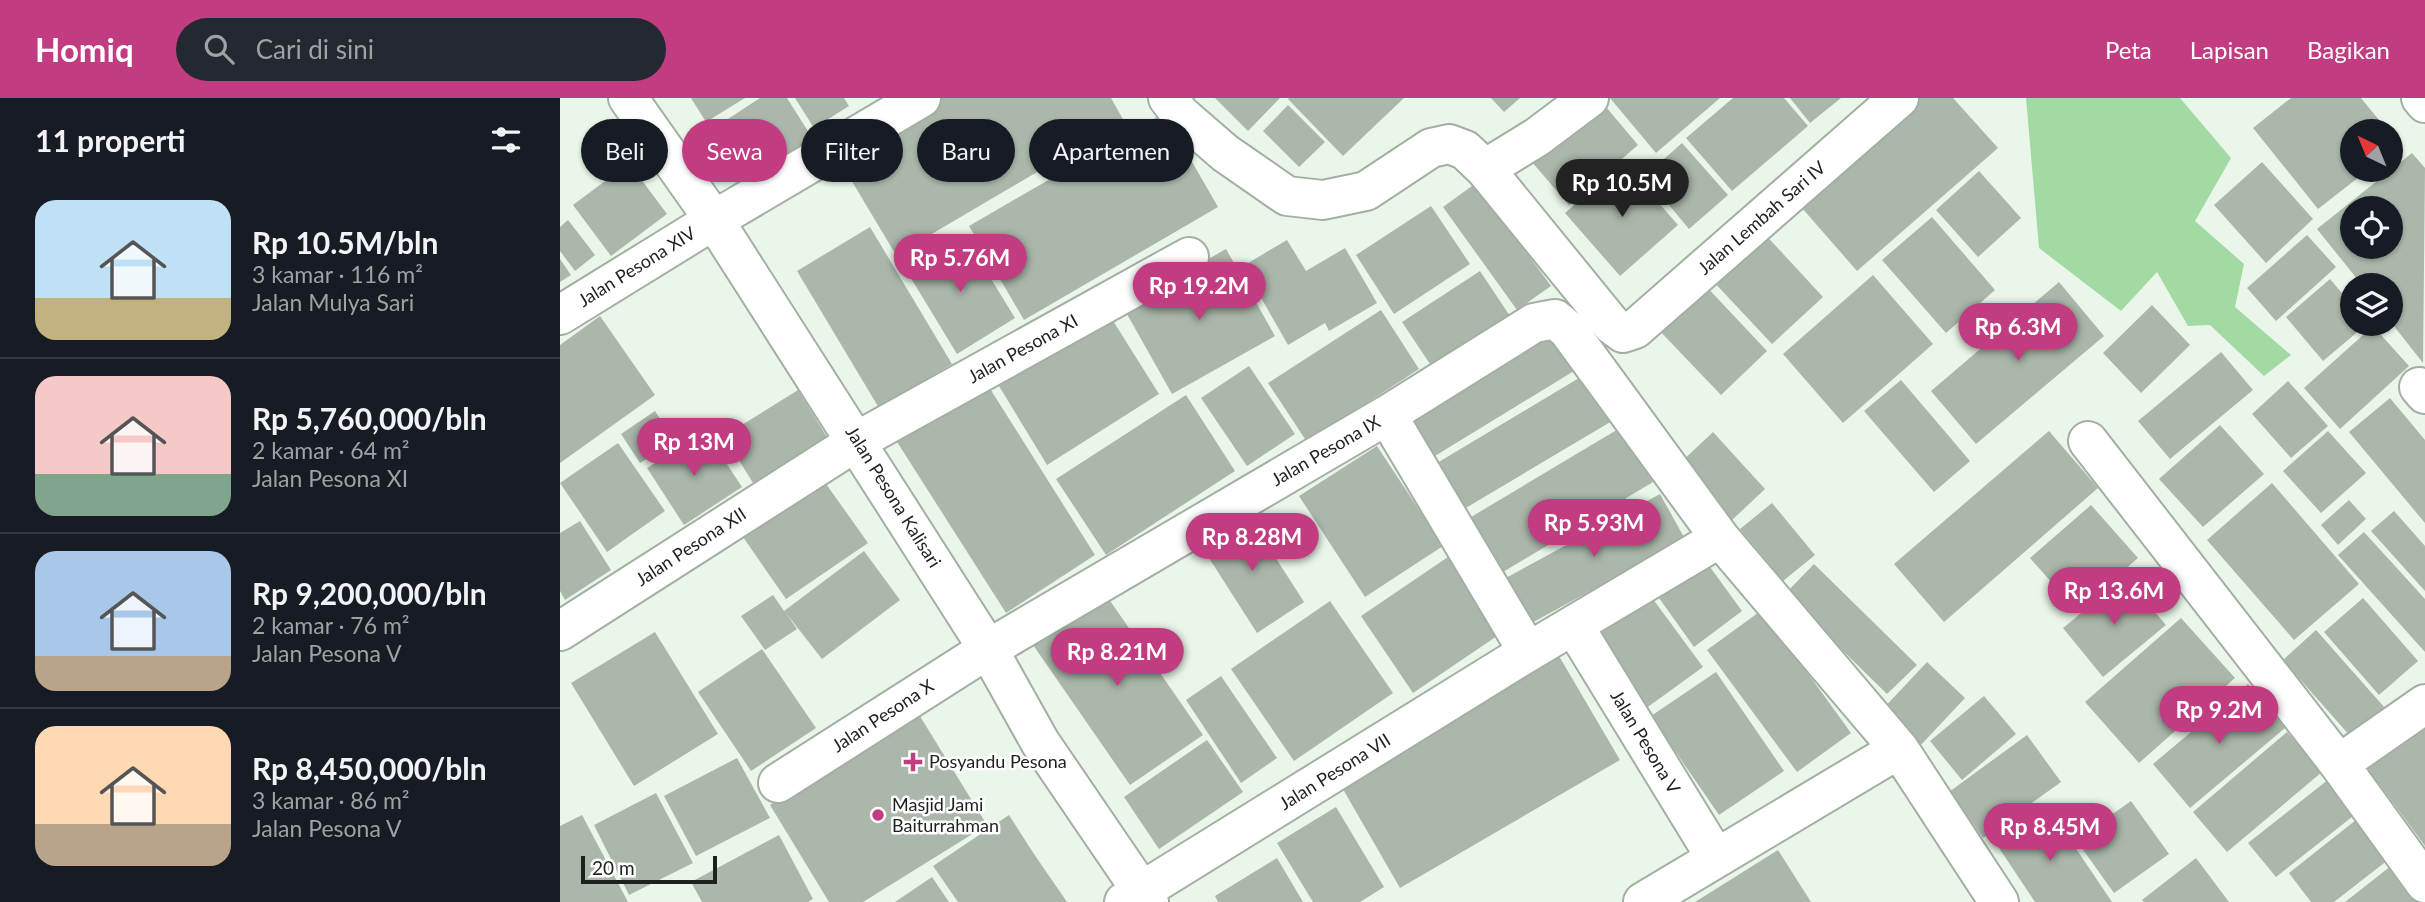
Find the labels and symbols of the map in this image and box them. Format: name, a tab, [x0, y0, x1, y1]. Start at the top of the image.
north arrow	[2340, 119, 2403, 182]
street label: Jalan Lembah Sari IV	[1693, 155, 1830, 279]
pin: Rp 10.5M	[1550, 159, 1694, 219]
street label: Jalan Pesona XIV	[574, 221, 700, 311]
pin: Rp 5.76M	[888, 234, 1032, 294]
pin: Rp 19.2M	[1127, 262, 1271, 322]
pin: Rp 6.3M	[1953, 303, 2083, 363]
street label: Jalan Pesona XI	[964, 309, 1081, 387]
street label: Jalan Pesona IX	[1267, 410, 1384, 490]
pin: Rp 13M	[637, 418, 751, 478]
street label: Jalan Pesona Kalisari	[841, 422, 946, 571]
pin: Rp 5.93M	[1522, 500, 1666, 559]
street label: Jalan Pesona XII	[631, 502, 750, 590]
pin: Rp 8.28M	[1180, 514, 1324, 573]
pin: Rp 13.6M	[2042, 568, 2186, 627]
pin: Rp 8.21M	[1045, 628, 1189, 688]
street label: Jalan Pesona X	[827, 674, 938, 756]
street label: Jalan Pesona V	[1606, 686, 1686, 798]
pin: Rp 9.2M	[2154, 686, 2284, 746]
street label: Jalan Pesona VII	[1275, 728, 1394, 814]
place label: Posyandu Pesona	[929, 750, 1067, 772]
marker: Posyandu Pesona	[903, 752, 923, 772]
place label: Masjid Jami Baiturrahman	[892, 793, 999, 836]
pin: Rp 8.45M	[1978, 804, 2122, 863]
marker: Masjid Jami Baiturrahman	[870, 807, 886, 823]
scale bar	[581, 853, 718, 885]

